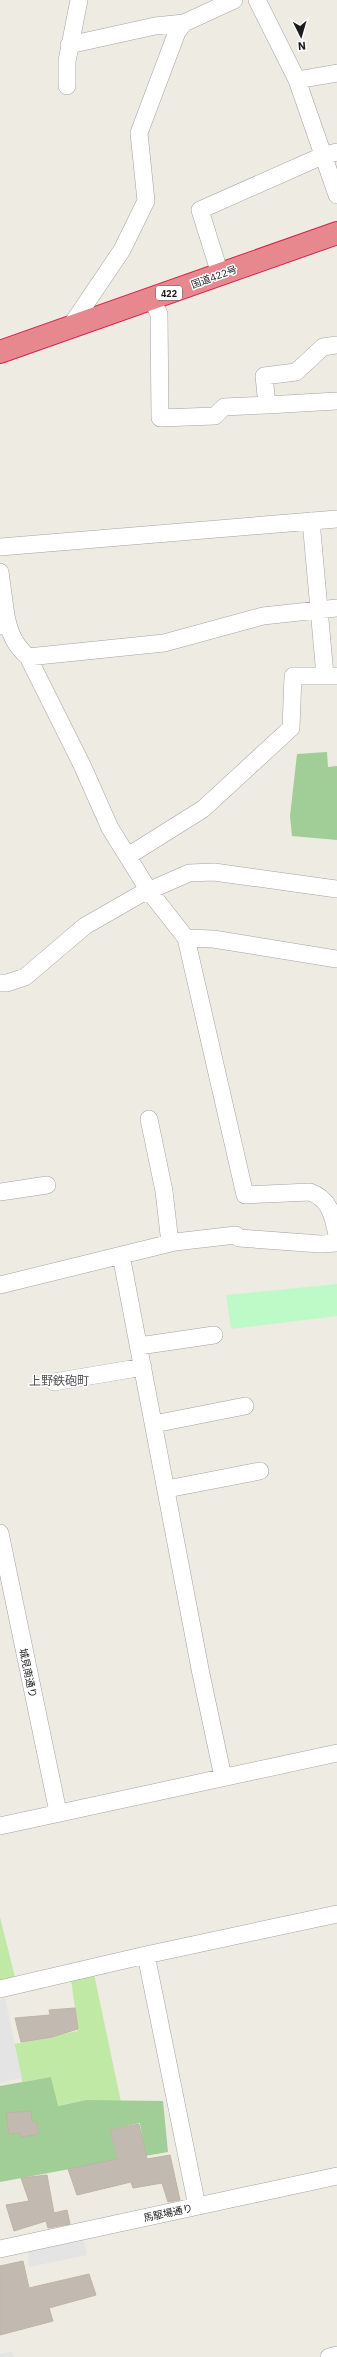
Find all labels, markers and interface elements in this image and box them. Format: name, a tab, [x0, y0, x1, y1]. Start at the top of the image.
north arrow	[281, 16, 321, 56]
text: N	[297, 39, 306, 53]
street label: 国道422号	[189, 263, 239, 291]
road number: 422	[156, 286, 182, 300]
district label: 上野鉄砲町	[29, 1373, 89, 1388]
street label: 城見南通り	[16, 1647, 40, 1699]
street label: 馬駆場通り	[142, 2201, 194, 2225]

